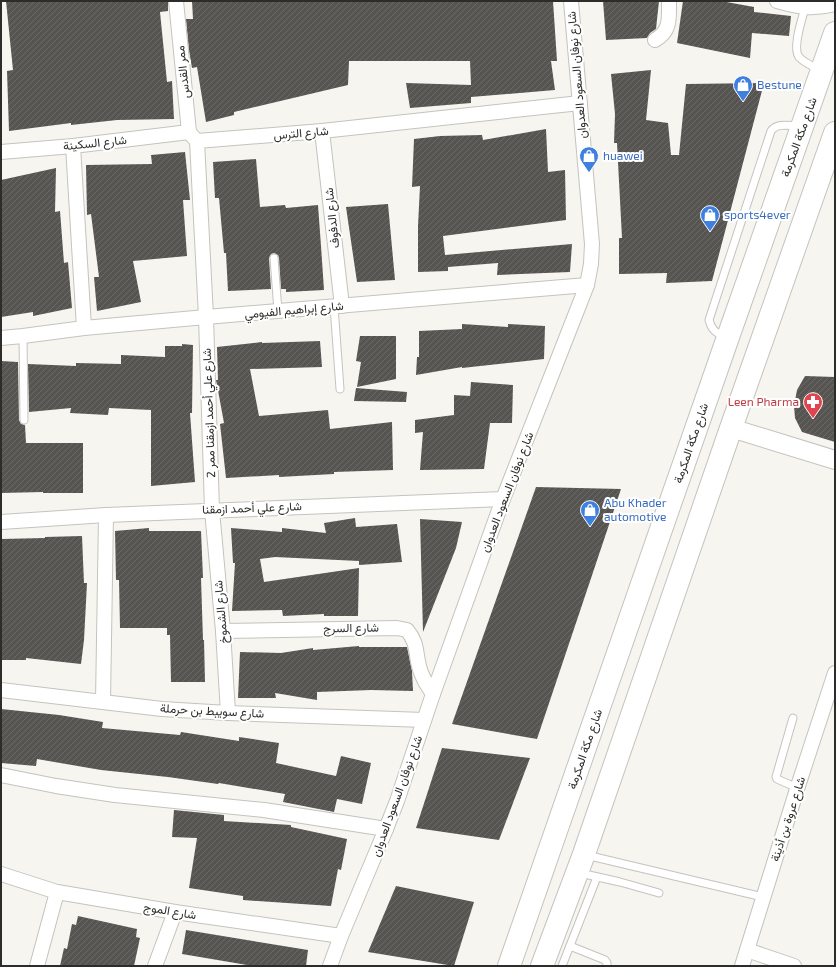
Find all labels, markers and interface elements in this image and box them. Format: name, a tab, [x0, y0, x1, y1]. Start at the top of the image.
street label: شارع نوفان السعود العدوان	[563, 11, 592, 139]
street label: ممر القدس	[172, 45, 194, 99]
shop icon: Bestune	[732, 74, 754, 102]
place label: Bestune	[757, 77, 802, 91]
street label: شارع مكة المكرمة	[777, 95, 822, 179]
street label: شارع الترس	[273, 123, 329, 144]
street label: شارع السكينة	[62, 132, 128, 155]
shop icon: huawei	[578, 145, 600, 173]
place label: huawei	[603, 148, 643, 162]
street label: شارع الدفوف	[321, 187, 344, 249]
shop icon: sports4ever	[699, 204, 721, 232]
place label: sports4ever	[724, 207, 791, 221]
street label: شارع إبراهيم الفيومي	[244, 298, 345, 324]
street label: شارع علي أحمد ازمقنا ممر 2	[199, 348, 221, 478]
pharmacy icon: Leen Pharma	[802, 391, 824, 419]
place label: Leen Pharma	[728, 394, 799, 408]
street label: شارع مكة المكرمة	[670, 401, 713, 486]
street label: شارع نوفان السعود العدوان	[477, 430, 538, 555]
place label: Abu Khader automotive	[604, 495, 667, 523]
street label: شارع علي أحمد ازمقنا	[202, 498, 302, 520]
shop icon: Abu Khader automotive	[579, 499, 601, 527]
street label: شارع الشموخ	[210, 580, 233, 644]
street label: شارع السرج	[323, 620, 379, 637]
street label: شارع سويبط بن حرملة	[159, 700, 265, 723]
street label: شارع مكة المكرمة	[564, 707, 607, 792]
street label: شارع نوفان السعود العدوان	[368, 733, 427, 859]
street label: شارع عروة بن أذينة	[767, 774, 810, 864]
street label: شارع الموج	[142, 899, 198, 924]

